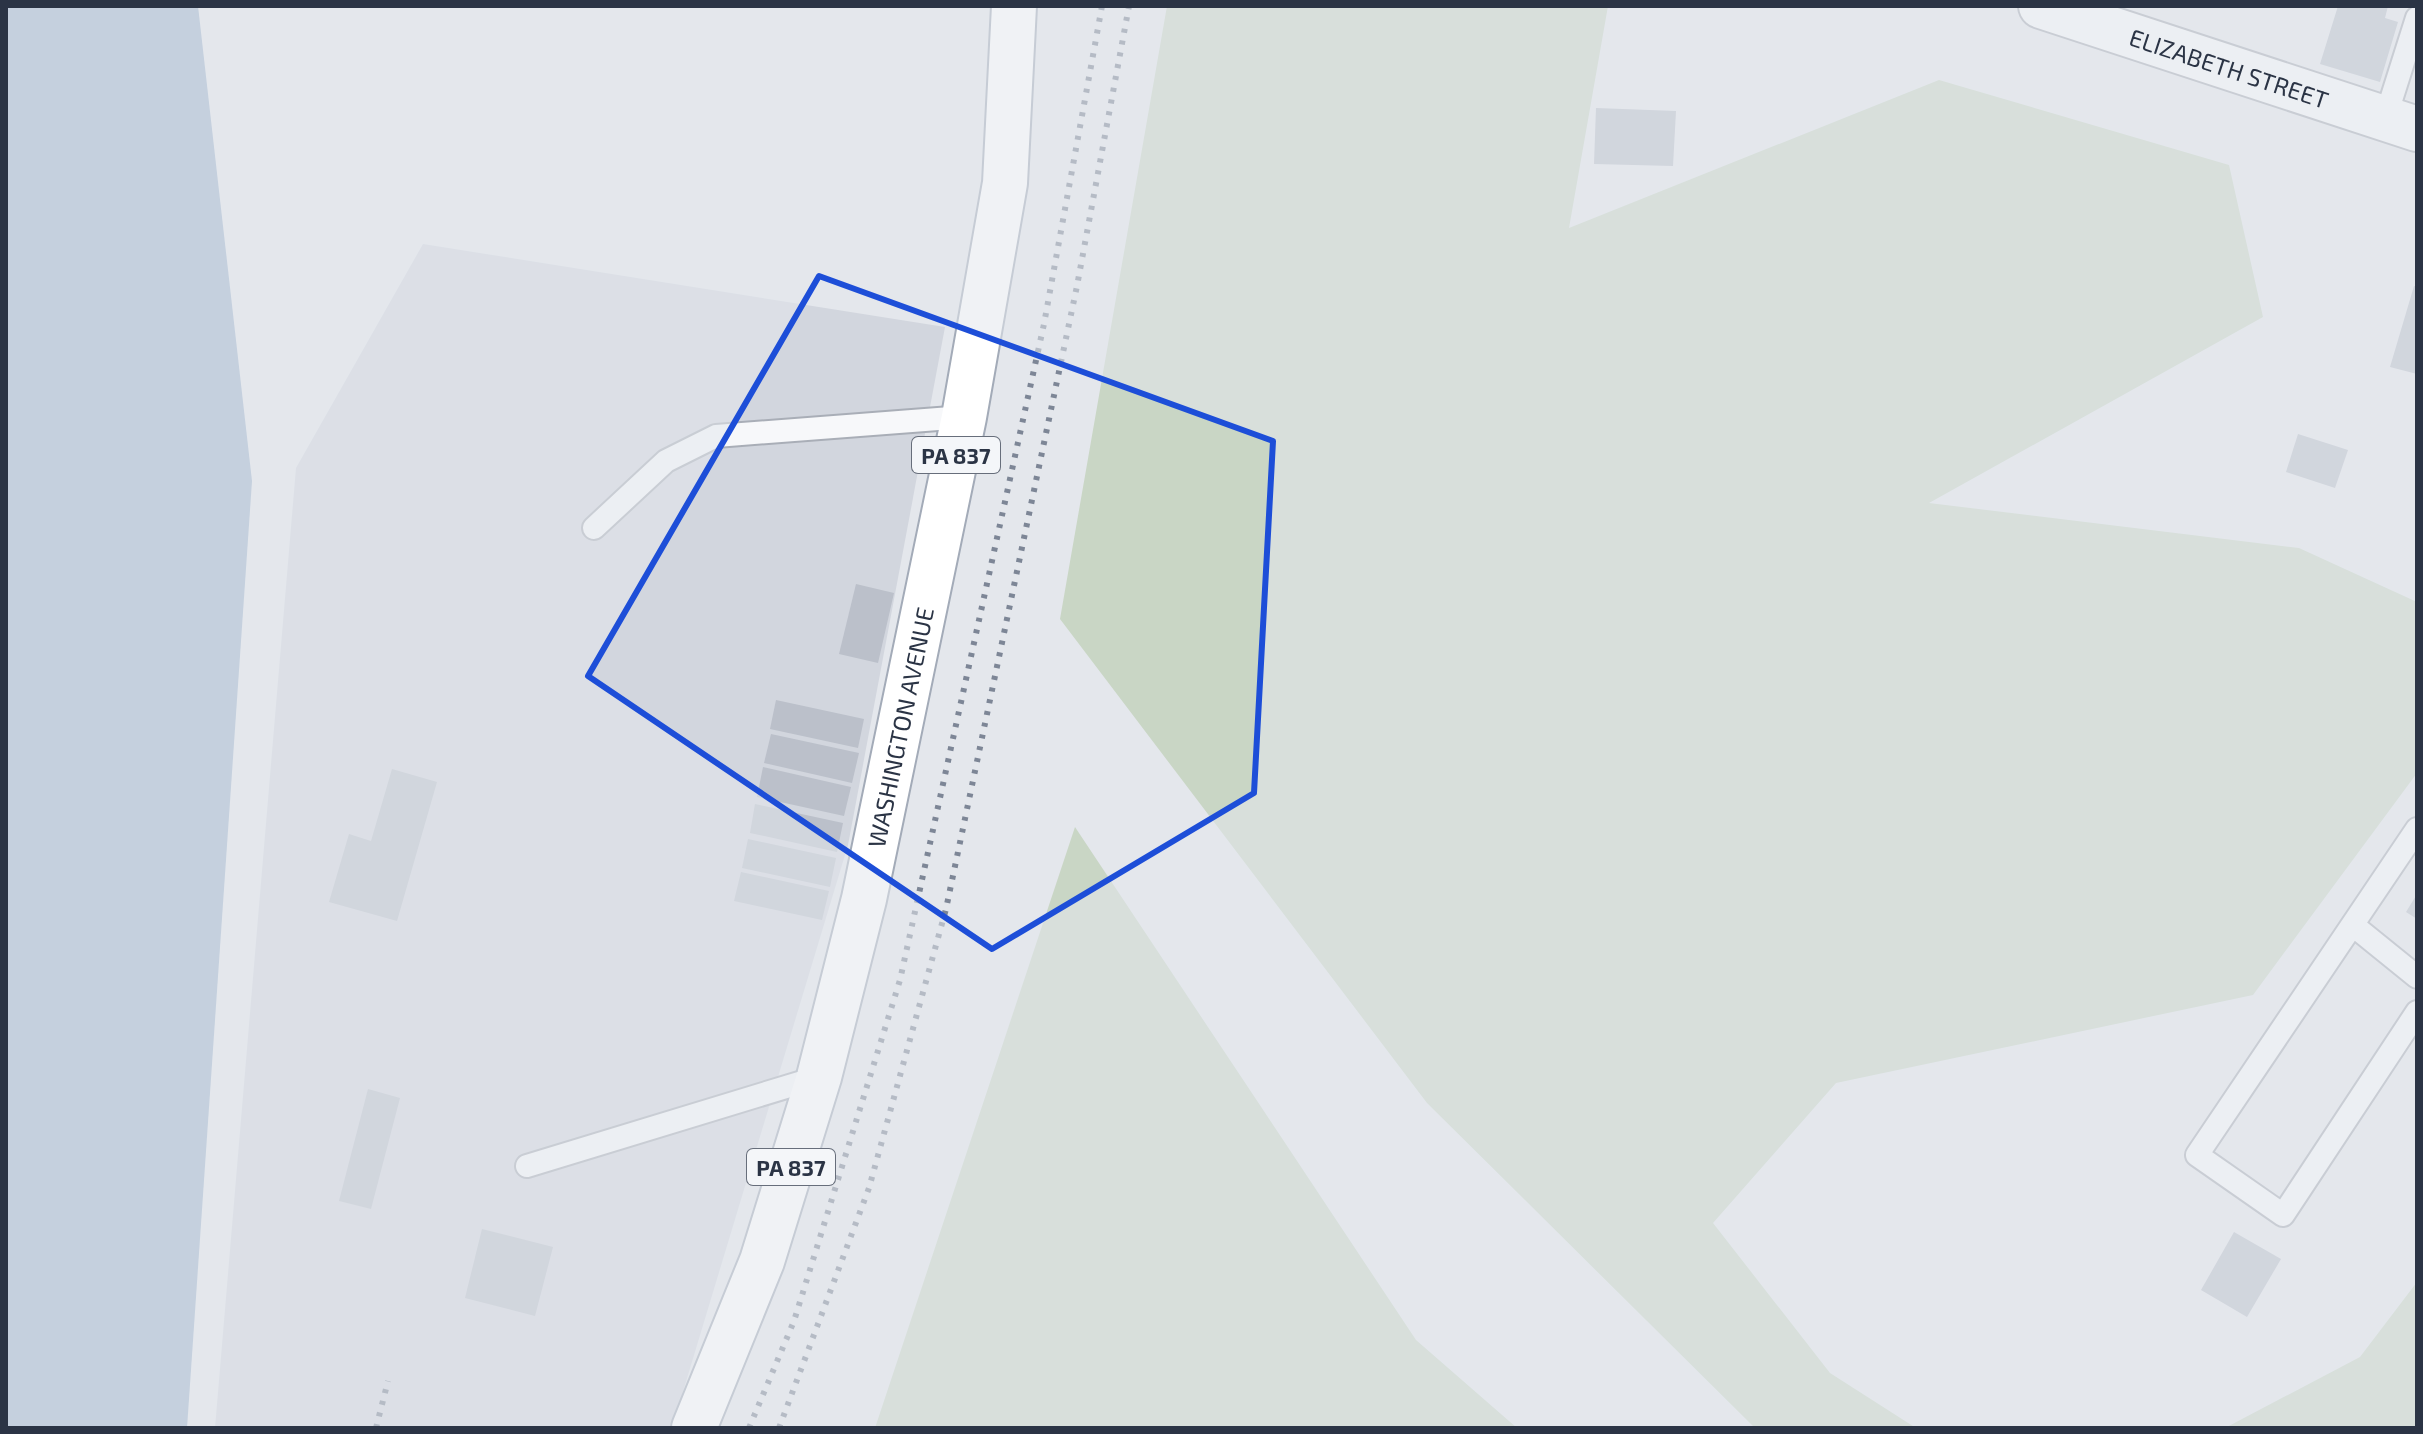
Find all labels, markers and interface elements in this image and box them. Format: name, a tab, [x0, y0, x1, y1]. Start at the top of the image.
street label: ELIZABETH STREET	[2126, 22, 2332, 114]
road number: PA 837	[912, 437, 1000, 473]
street label: WASHINGTON AVENUE	[861, 604, 939, 850]
road number: PA 837	[747, 1149, 835, 1185]

